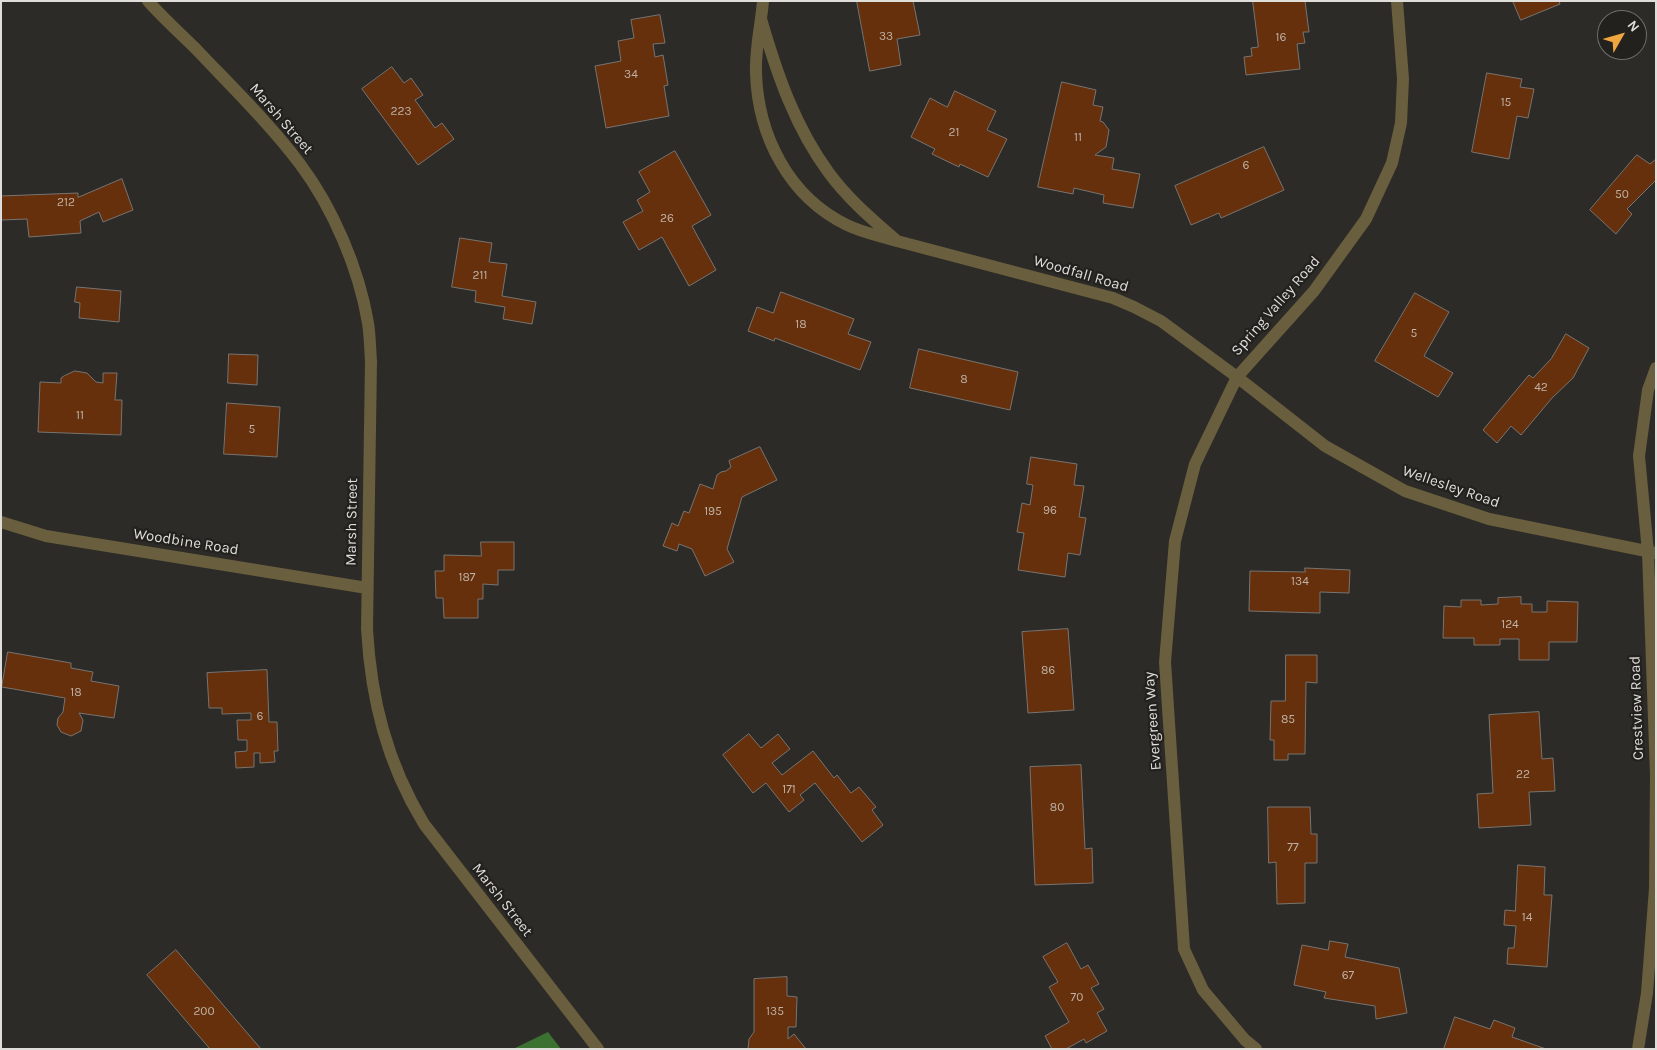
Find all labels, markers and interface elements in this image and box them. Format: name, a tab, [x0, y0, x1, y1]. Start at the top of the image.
north arrow	[1597, 10, 1647, 60]
text: N	[1624, 17, 1643, 35]
house number: 33	[879, 30, 893, 44]
house number: 16	[1276, 31, 1286, 45]
house number: 34	[624, 68, 638, 82]
street label: Marsh Street	[245, 80, 317, 158]
house number: 15	[1501, 96, 1511, 110]
house number: 223	[391, 105, 411, 119]
house number: 21	[949, 126, 959, 140]
house number: 11	[1074, 131, 1082, 145]
house number: 6	[1243, 159, 1249, 173]
house number: 50	[1615, 188, 1629, 202]
house number: 212	[57, 196, 75, 210]
house number: 26	[660, 212, 674, 226]
street label: Woodfall Road	[1031, 252, 1131, 296]
street label: Spring Valley Road	[1228, 252, 1324, 360]
house number: 211	[473, 269, 487, 283]
house number: 18	[795, 318, 807, 332]
house number: 5	[1411, 327, 1417, 341]
house number: 8	[960, 373, 968, 387]
house number: 42	[1534, 381, 1548, 395]
house number: 11	[76, 409, 84, 423]
house number: 5	[249, 423, 255, 437]
street label: Wellesley Road	[1400, 462, 1502, 512]
street label: Marsh Street	[342, 478, 362, 566]
house number: 96	[1043, 504, 1057, 518]
house number: 195	[704, 505, 722, 519]
street label: Woodbine Road	[132, 525, 240, 559]
house number: 187	[459, 571, 475, 585]
house number: 134	[1291, 575, 1309, 589]
house number: 124	[1501, 618, 1519, 632]
street label: Crestview Road	[1626, 655, 1648, 761]
house number: 86	[1041, 664, 1055, 678]
street label: Evergreen Way	[1141, 671, 1165, 771]
house number: 18	[70, 686, 82, 700]
house number: 6	[257, 710, 263, 724]
house number: 85	[1281, 713, 1295, 727]
house number: 22	[1516, 768, 1530, 782]
house number: 171	[782, 783, 796, 797]
house number: 80	[1050, 801, 1064, 815]
house number: 77	[1287, 841, 1299, 855]
street label: Marsh Street	[468, 860, 536, 940]
house number: 14	[1522, 911, 1532, 925]
house number: 67	[1342, 969, 1354, 983]
house number: 70	[1071, 991, 1083, 1005]
house number: 200	[193, 1005, 215, 1019]
house number: 135	[766, 1005, 784, 1019]

